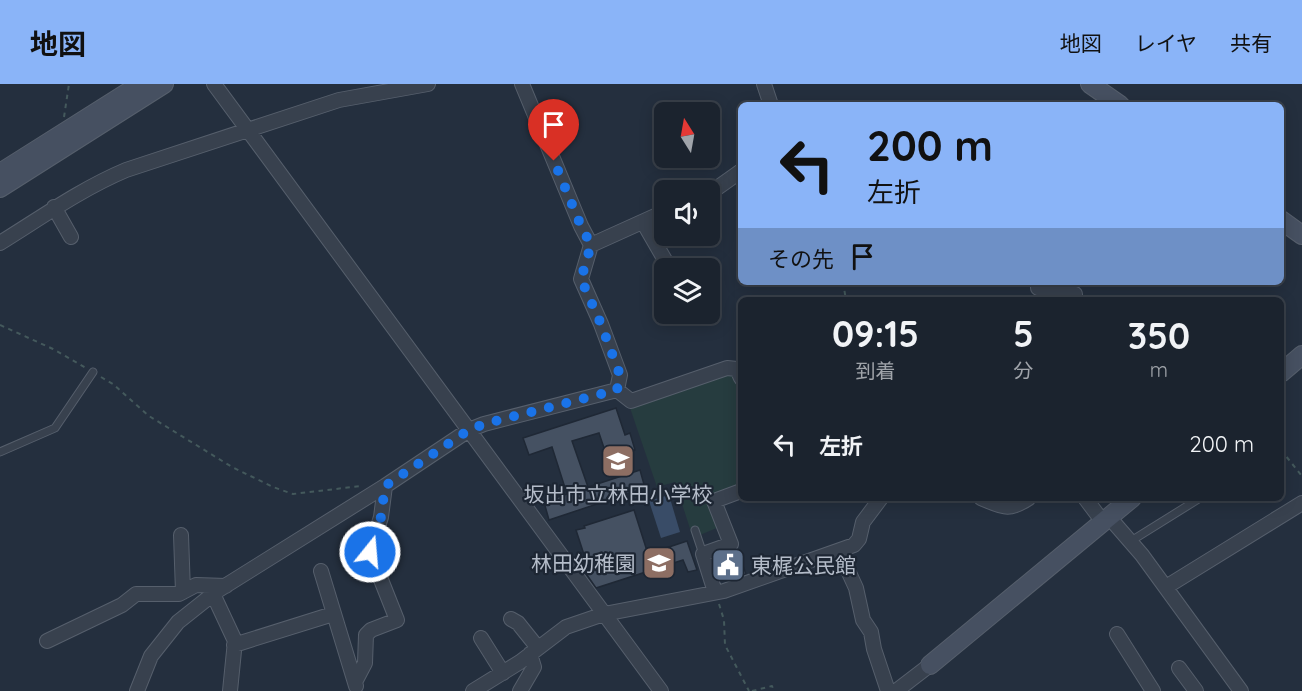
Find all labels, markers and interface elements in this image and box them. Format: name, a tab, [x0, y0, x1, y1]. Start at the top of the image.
text: 地図	[30, 26, 86, 61]
text: 地図	[1060, 30, 1102, 56]
text: レイヤ	[1135, 30, 1197, 56]
text: 共有	[1230, 30, 1272, 56]
pin	[528, 99, 579, 161]
north arrow	[654, 102, 720, 168]
map controls	[654, 102, 720, 324]
icon: arrive	[537, 108, 570, 141]
text: 200 m	[867, 119, 993, 172]
icon: left	[768, 126, 846, 204]
text: 左折	[867, 175, 921, 209]
button: sound	[654, 180, 720, 246]
icon: arrive	[846, 240, 879, 273]
text: その先	[768, 245, 834, 273]
button: layers	[654, 258, 720, 324]
text: 09:15	[832, 311, 919, 356]
text: 5	[1013, 311, 1034, 356]
text: 350	[1128, 313, 1190, 358]
text: m	[1150, 357, 1168, 382]
text: 到着	[856, 358, 896, 383]
text: 分	[1013, 358, 1033, 383]
icon: left	[768, 428, 801, 461]
text: 200 m	[1190, 430, 1254, 458]
text: 左折	[819, 432, 863, 460]
school or university icon: 坂出市立林田小学校	[600, 443, 636, 479]
place label: 坂出市立林田小学校	[524, 481, 713, 507]
position arrow	[338, 520, 402, 584]
school or university icon: 林田幼稚園	[641, 545, 677, 581]
public building icon: 東梶公民館	[710, 547, 746, 583]
place label: 林田幼稚園	[531, 550, 636, 576]
place label: 東梶公民館	[751, 552, 856, 578]

